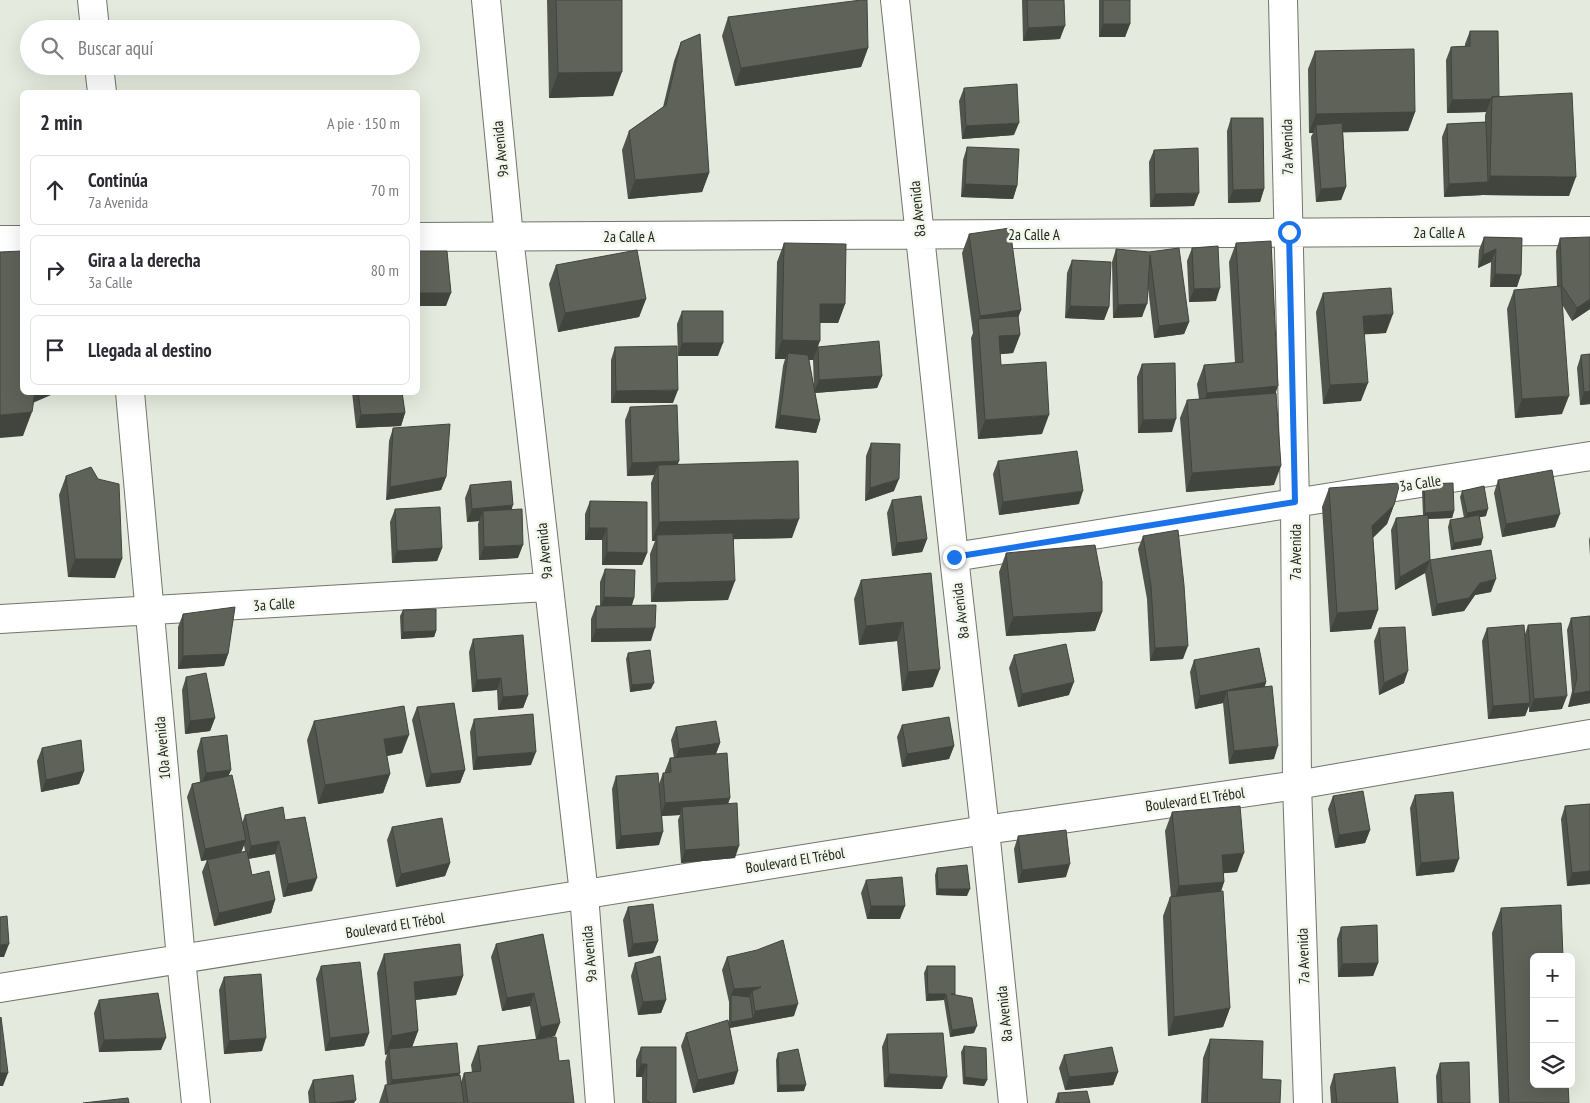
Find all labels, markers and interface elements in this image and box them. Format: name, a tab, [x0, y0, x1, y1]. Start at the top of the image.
search box	[20, 20, 420, 75]
icon: search	[38, 34, 66, 62]
text: Buscar aquí	[78, 36, 153, 60]
text: 2 min	[40, 109, 82, 136]
text: A pie · 150 m	[327, 113, 400, 133]
street label: 7a Avenida	[1277, 119, 1297, 175]
street label: 9a Avenida	[488, 120, 512, 178]
text: Continúa	[88, 168, 148, 192]
icon: ahead	[41, 176, 69, 204]
text: 70 m	[371, 180, 399, 200]
street label: 8a Avenida	[905, 180, 929, 238]
text: 7a Avenida	[88, 192, 148, 212]
route start	[1278, 221, 1301, 244]
street label: 2a Calle A	[1413, 223, 1466, 242]
street label: 2a Calle A	[1008, 225, 1061, 244]
street label: 2a Calle A	[603, 227, 656, 246]
text: Gira a la derecha	[88, 248, 201, 272]
icon: right	[41, 256, 69, 284]
text: 80 m	[371, 260, 399, 280]
text: 3a Calle	[88, 272, 133, 292]
icon: arrive	[41, 336, 69, 364]
text: Llegada al destino	[88, 338, 212, 362]
street label: 3a Calle	[1398, 470, 1442, 496]
street label: 9a Avenida	[532, 522, 556, 580]
street label: 7a Avenida	[1286, 524, 1305, 580]
route end	[943, 546, 966, 569]
street label: 8a Avenida	[947, 582, 973, 640]
street label: 3a Calle	[252, 593, 296, 615]
street label: 10a Avenida	[150, 716, 174, 780]
street label: Boulevard El Trébol	[1144, 783, 1246, 815]
street label: Boulevard El Trébol	[744, 843, 846, 877]
street label: Boulevard El Trébol	[344, 908, 446, 942]
street label: 9a Avenida	[577, 925, 601, 983]
street label: 7a Avenida	[1293, 928, 1313, 984]
map controls	[1530, 953, 1575, 1088]
button: +	[1530, 953, 1575, 998]
street label: 8a Avenida	[992, 985, 1016, 1043]
button: −	[1530, 998, 1575, 1043]
button: layers	[1530, 1043, 1575, 1088]

